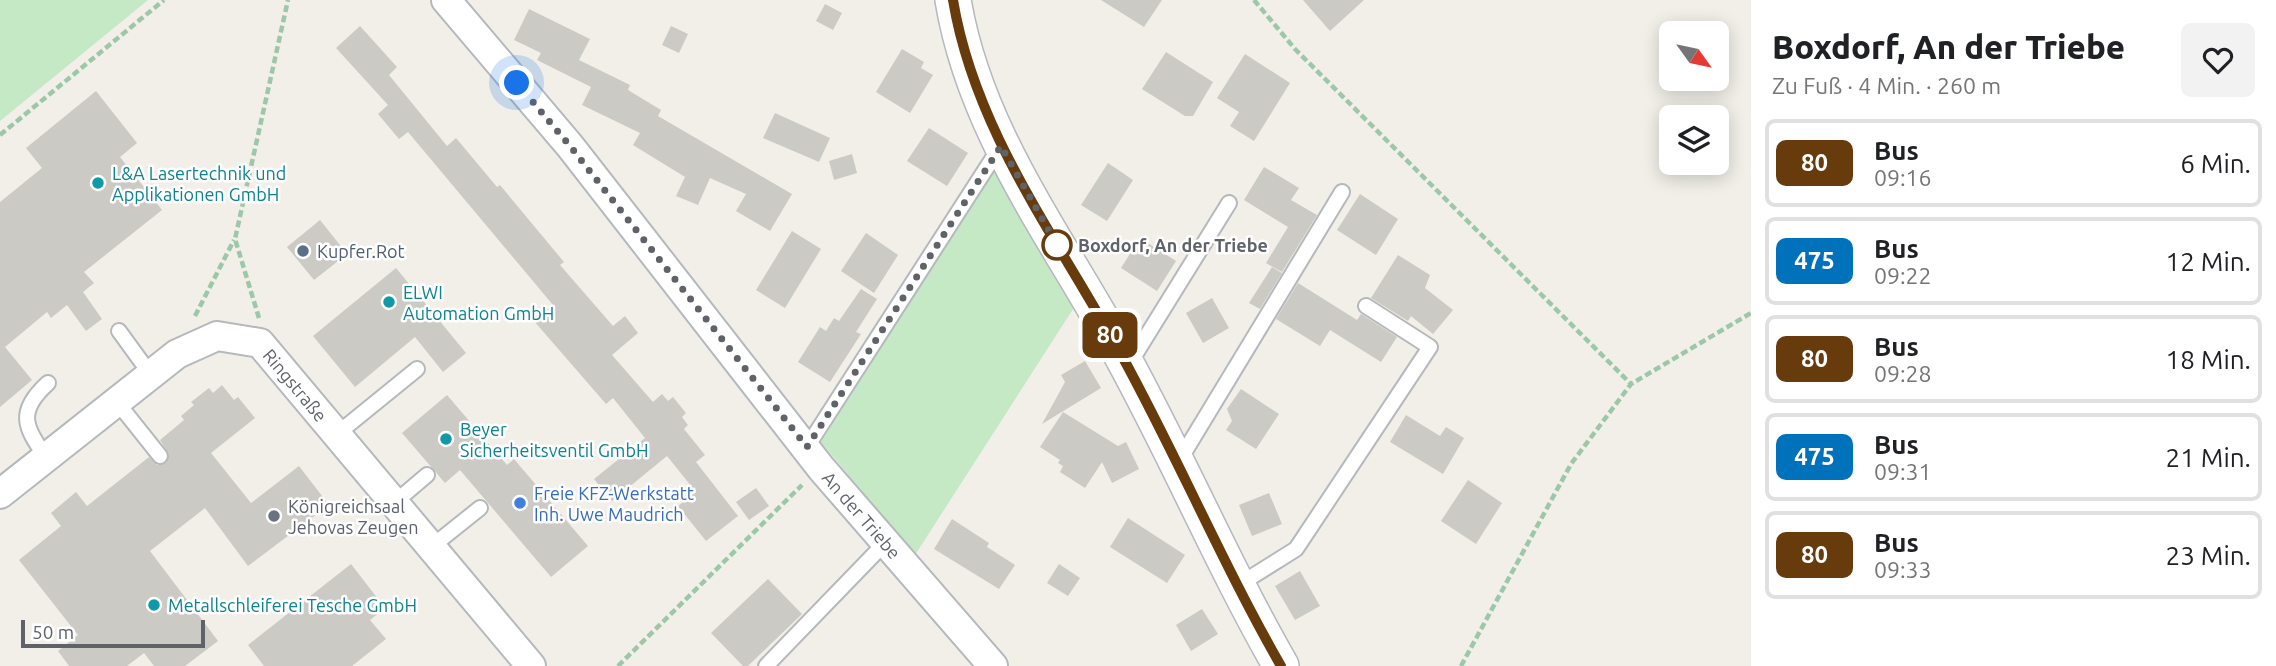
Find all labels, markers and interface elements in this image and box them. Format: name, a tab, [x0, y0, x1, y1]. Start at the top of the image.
north arrow	[1659, 21, 1729, 91]
map controls	[1659, 21, 1729, 175]
button: heart	[2181, 23, 2255, 97]
text: Boxdorf, An der Triebe	[1772, 28, 2125, 65]
your location	[499, 65, 534, 100]
text: Zu Fuß · 4 Min. · 260 m	[1772, 73, 2001, 98]
button: layers	[1659, 105, 1729, 175]
text: Bus	[1874, 136, 1919, 165]
text: 80	[1801, 149, 1828, 176]
text: 6 Min.	[2180, 149, 2251, 178]
place label: L&A Lasertechnik und Applikationen GmbH	[112, 163, 286, 204]
text: 09:16	[1874, 165, 1932, 190]
marker: L&A Lasertechnik und Applikationen GmbH	[90, 175, 106, 191]
marker: Boxdorf, An der Triebe	[1042, 230, 1072, 260]
text: Bus	[1874, 234, 1919, 263]
place label: Boxdorf, An der Triebe	[1078, 235, 1268, 255]
place label: Kupfer.Rot	[317, 241, 405, 261]
marker: Kupfer.Rot	[295, 243, 311, 259]
text: 475	[1794, 247, 1835, 274]
text: 12 Min.	[2166, 247, 2251, 276]
text: 09:22	[1874, 263, 1932, 288]
place label: ELWI Automation GmbH	[403, 282, 554, 323]
marker: ELWI Automation GmbH	[381, 294, 397, 310]
line badge: 80	[1078, 312, 1142, 358]
text: 80	[1096, 321, 1124, 348]
text: Bus	[1874, 332, 1919, 361]
street label: Ringstraße	[259, 345, 331, 425]
text: 80	[1801, 345, 1828, 372]
text: 18 Min.	[2166, 345, 2251, 374]
text: 09:28	[1874, 361, 1932, 386]
place label: Beyer Sicherheitsventil GmbH	[460, 419, 648, 460]
text: Bus	[1874, 430, 1919, 459]
marker: Beyer Sicherheitsventil GmbH	[438, 431, 454, 447]
text: 475	[1794, 443, 1835, 470]
text: 21 Min.	[2166, 443, 2251, 472]
text: 09:31	[1874, 459, 1932, 484]
street label: An der Triebe	[819, 467, 905, 562]
place label: Freie KFZ-Werkstatt Inh. Uwe Maudrich	[534, 483, 694, 524]
marker: Freie KFZ-Werkstatt Inh. Uwe Maudrich	[512, 495, 528, 511]
place label: Königreichsaal Jehovas Zeugen	[288, 496, 418, 537]
marker: Königreichsaal Jehovas Zeugen	[266, 508, 282, 524]
text: Bus	[1874, 528, 1919, 557]
text: 80	[1801, 541, 1828, 568]
text: 23 Min.	[2166, 541, 2251, 570]
text: 09:33	[1874, 557, 1932, 582]
place label: Metallschleiferei Tesche GmbH	[168, 595, 417, 615]
marker: Metallschleiferei Tesche GmbH	[146, 597, 162, 613]
scale bar	[21, 617, 205, 649]
text: 50 m	[32, 621, 74, 643]

